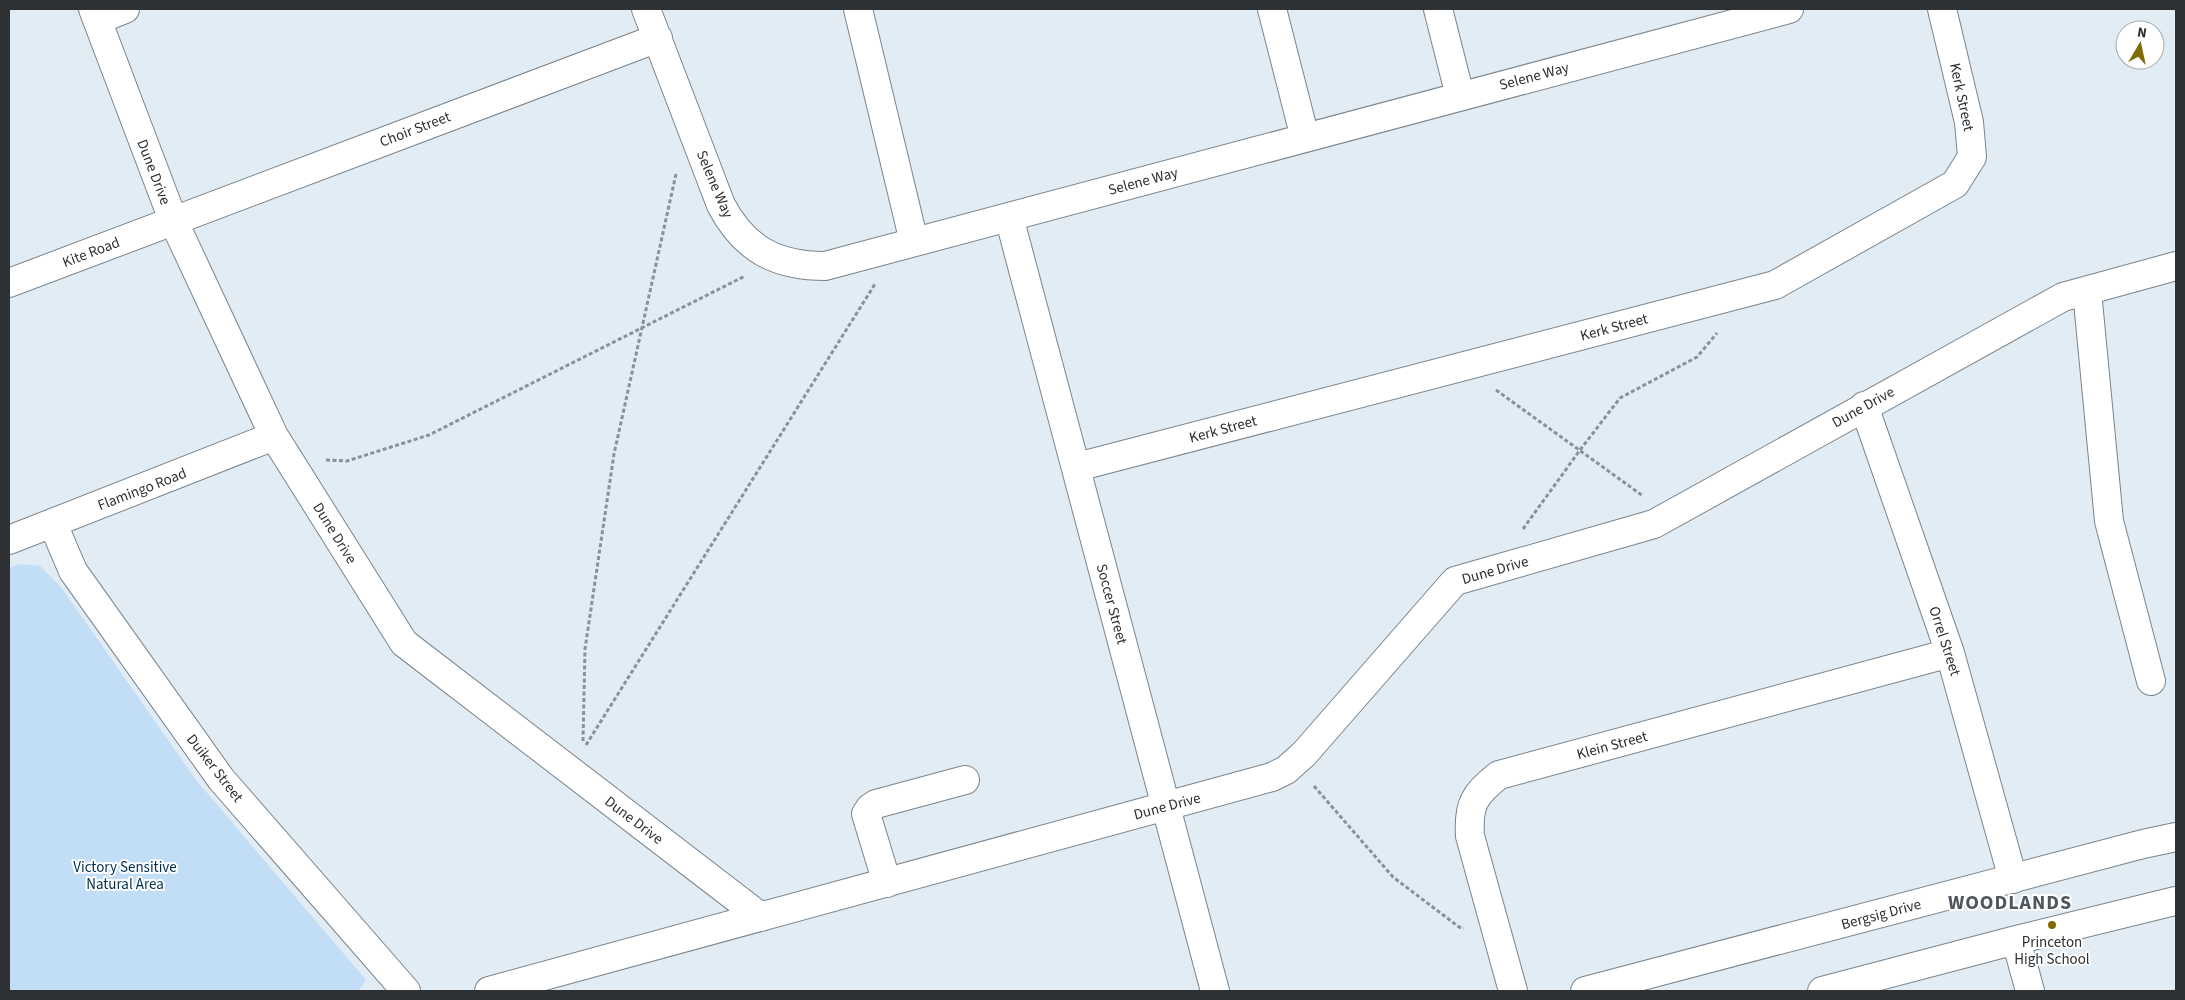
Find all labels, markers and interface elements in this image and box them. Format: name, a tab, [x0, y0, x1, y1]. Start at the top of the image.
north arrow	[2115, 20, 2165, 70]
text: N	[2136, 23, 2148, 44]
street label: Selene Way	[1497, 57, 1571, 96]
street label: Kerk Street	[1944, 61, 1979, 133]
street label: Choir Street	[377, 106, 454, 153]
street label: Dune Drive	[131, 136, 176, 208]
street label: Selene Way	[691, 147, 738, 221]
street label: Selene Way	[1106, 162, 1180, 201]
street label: Kite Road	[59, 232, 123, 273]
street label: Kerk Street	[1578, 308, 1650, 347]
street label: Dune Drive	[1828, 382, 1898, 433]
street label: Kerk Street	[1187, 410, 1259, 449]
street label: Flamingo Road	[95, 463, 190, 516]
street label: Dune Drive	[308, 499, 362, 568]
street label: Dune Drive	[1459, 551, 1531, 590]
street label: Soccer Street	[1091, 562, 1132, 647]
street label: Orrel Street	[1923, 604, 1966, 679]
street label: Klein Street	[1574, 726, 1650, 765]
street label: Duiker Street	[181, 730, 248, 807]
street label: Dune Drive	[1131, 787, 1203, 825]
street label: Dune Drive	[600, 791, 667, 849]
park label: Victory Sensitive Natural Area	[73, 857, 177, 895]
district label: WOODLANDS	[1948, 889, 2072, 917]
street label: Bergsig Drive	[1839, 894, 1923, 935]
marker: Princeton High School	[2046, 919, 2058, 931]
place label: Princeton High School	[2014, 932, 2090, 970]

